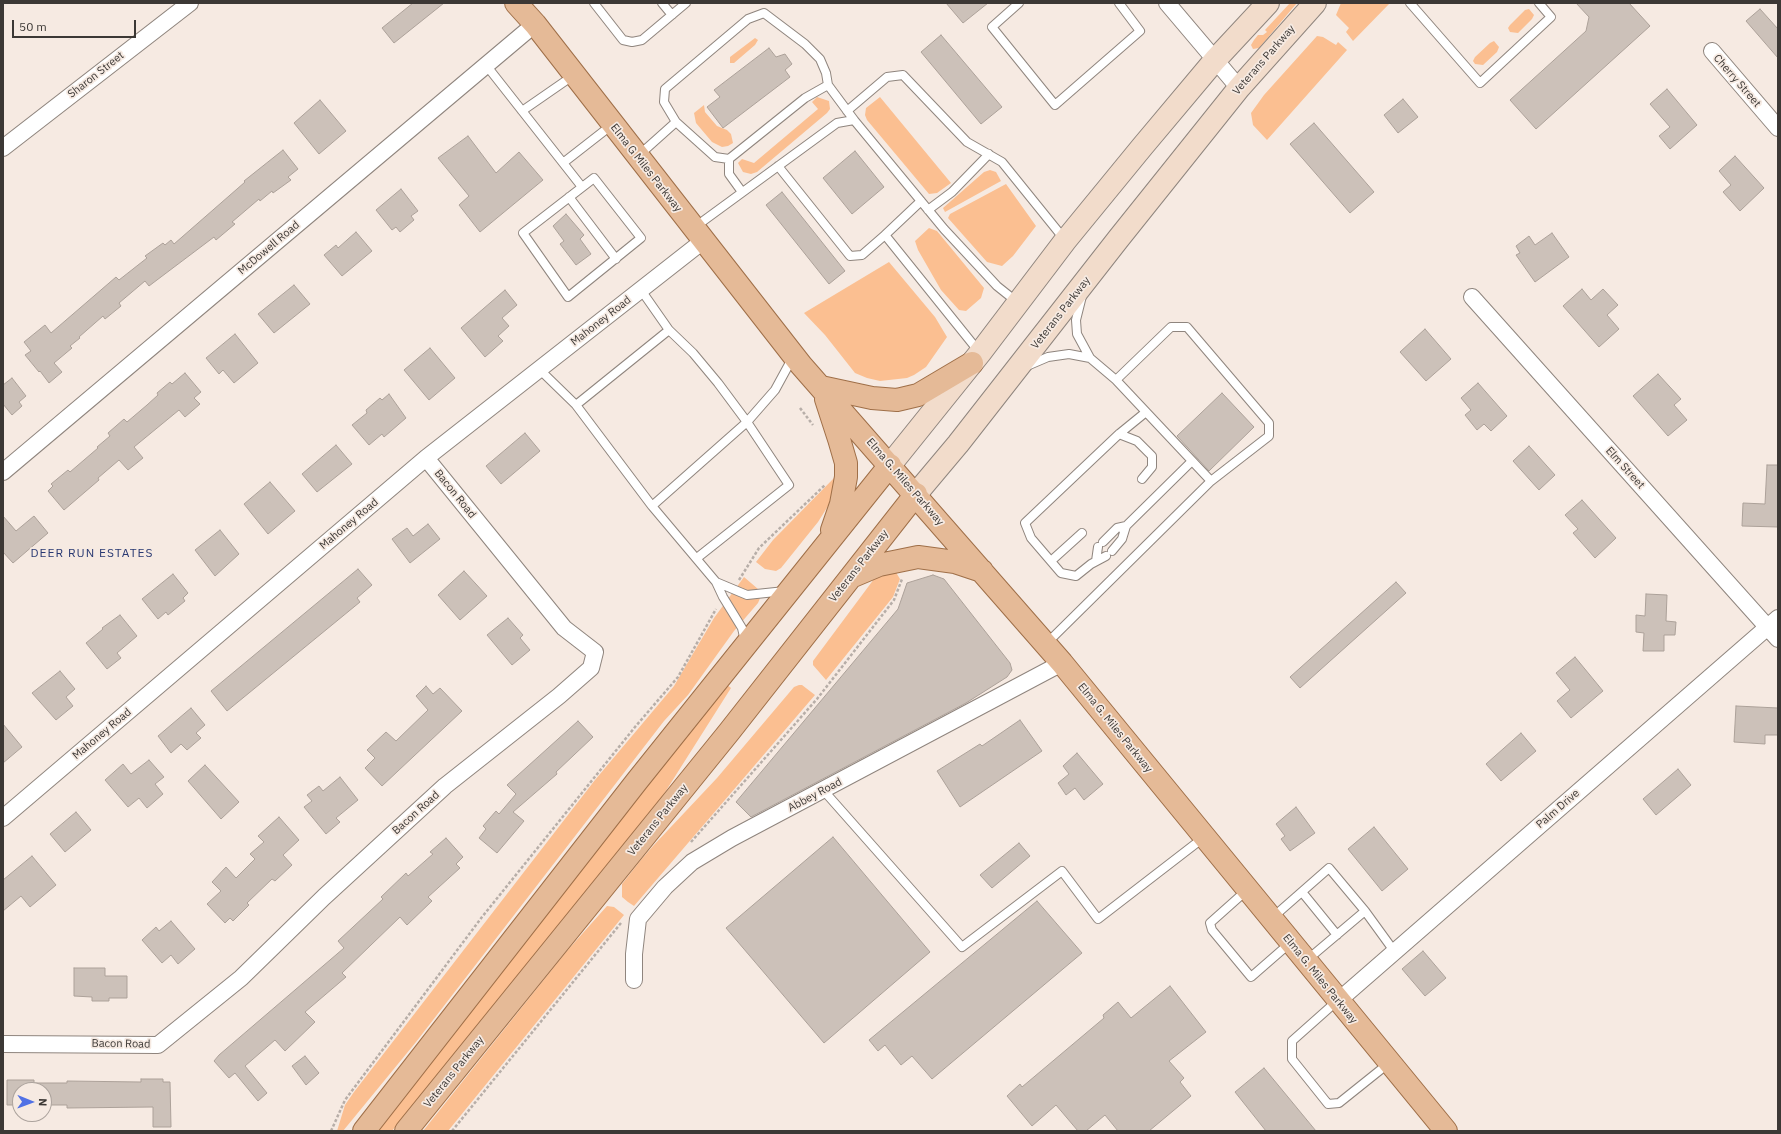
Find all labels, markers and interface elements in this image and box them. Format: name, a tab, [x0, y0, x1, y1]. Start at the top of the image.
scale bar	[14, 12, 138, 38]
text: 50 m	[19, 19, 47, 34]
street label: Veterans Parkway	[1230, 22, 1298, 98]
street label: Sharon Street	[65, 49, 127, 101]
street label: Cherry Street	[1711, 52, 1763, 110]
street label: Elma G Miles Parkway	[607, 121, 685, 215]
street label: McDowell Road	[236, 218, 302, 278]
street label: Veterans Parkway	[1029, 274, 1093, 352]
street label: Mahoney Road	[568, 293, 634, 349]
street label: Elma G. Miles Parkway	[864, 436, 946, 528]
street label: Elm Street	[1603, 444, 1647, 492]
street label: Bacon Road	[431, 467, 479, 521]
street label: Mahoney Road	[317, 496, 381, 552]
street label: Veterans Parkway	[827, 527, 891, 605]
district label: DEER RUN ESTATES	[30, 547, 154, 561]
street label: Elma G. Miles Parkway	[1075, 681, 1155, 775]
street label: Mahoney Road	[70, 706, 134, 762]
street label: Abbey Road	[786, 775, 844, 815]
street label: Veterans Parkway	[625, 782, 691, 858]
street label: Palm Drive	[1534, 787, 1582, 831]
street label: Bacon Road	[390, 788, 442, 838]
street label: Elma G. Miles Parkway	[1280, 932, 1360, 1026]
street label: Veterans Parkway	[421, 1034, 487, 1110]
street label: Bacon Road	[91, 1037, 151, 1051]
north arrow	[12, 1082, 52, 1122]
text: N	[36, 1098, 50, 1106]

